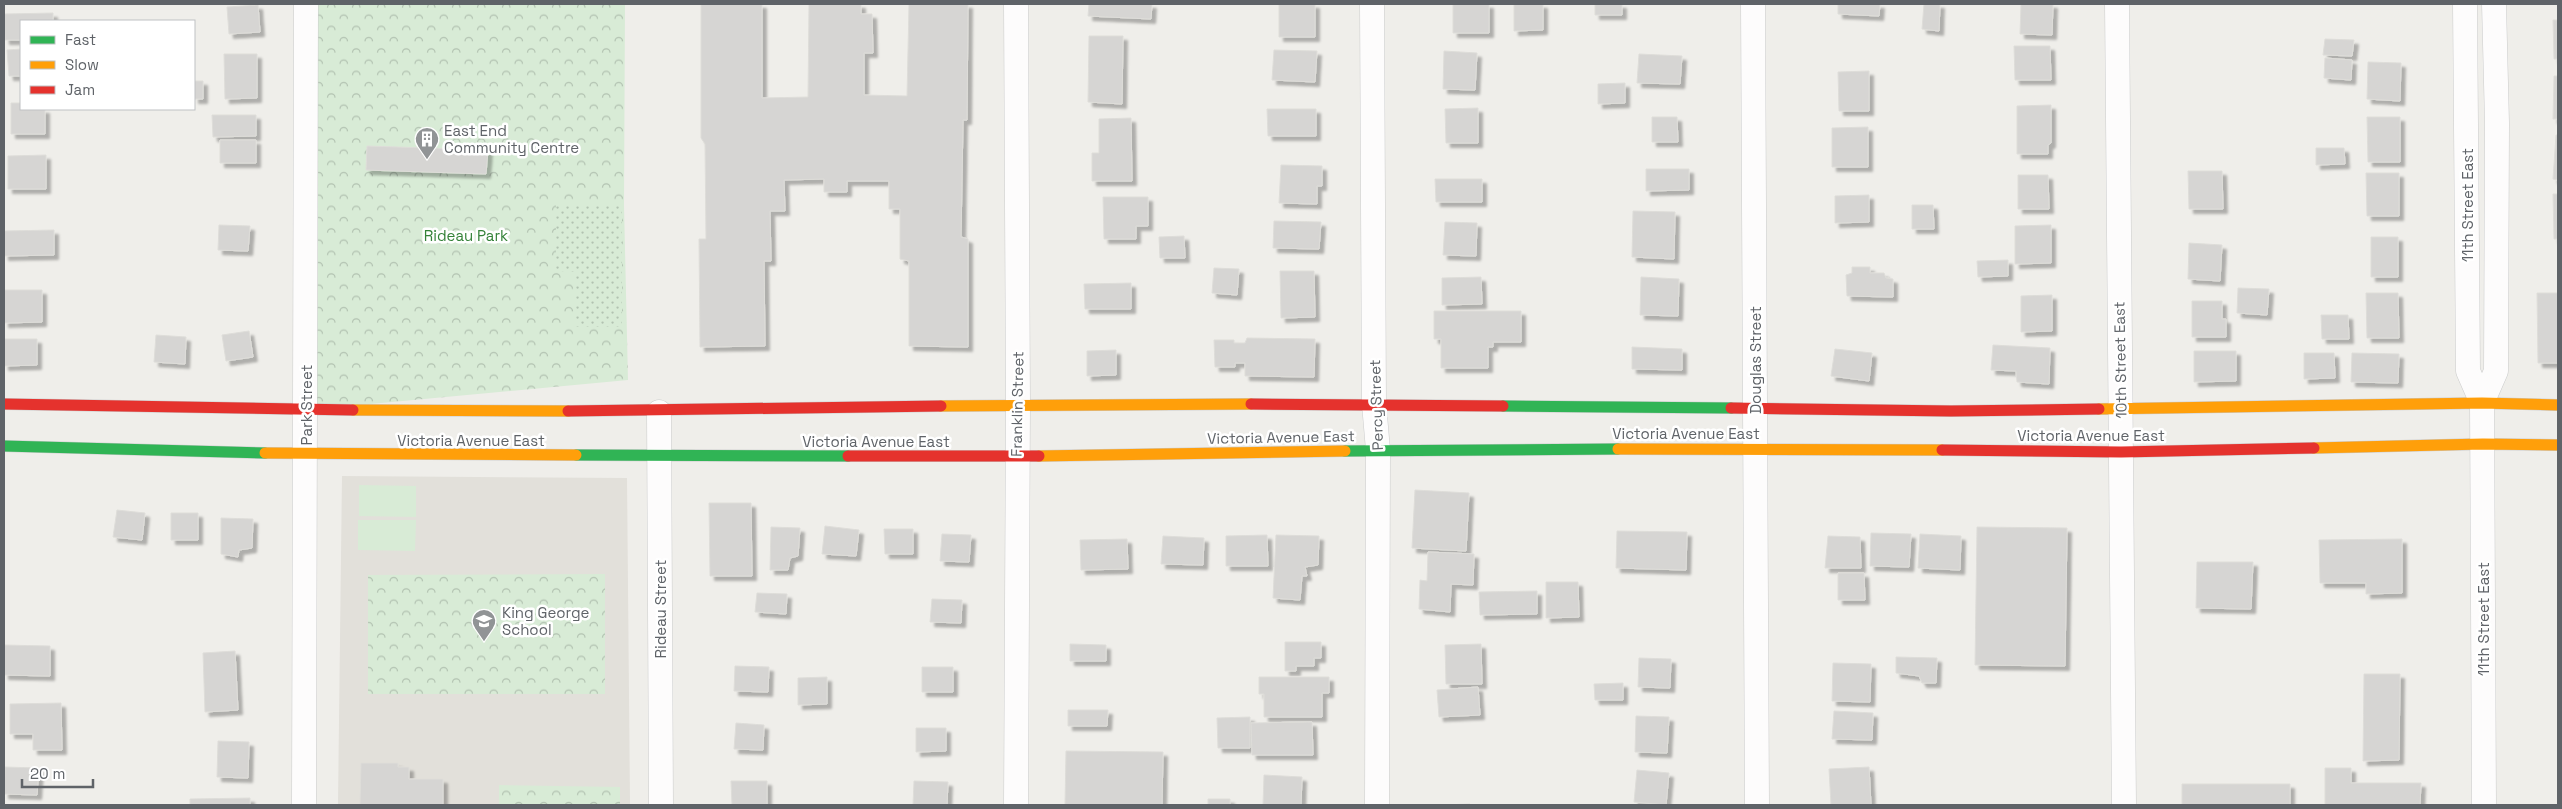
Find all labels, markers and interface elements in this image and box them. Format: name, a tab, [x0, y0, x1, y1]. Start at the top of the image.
legend	[20, 20, 195, 110]
text: Fast	[65, 30, 96, 49]
text: Slow	[65, 55, 99, 74]
text: Jam	[65, 80, 95, 99]
place label: East End Community Centre	[444, 121, 579, 157]
building icon: East End Community Centre	[414, 126, 440, 160]
street label: 11th Street East	[2458, 148, 2477, 262]
park label: Rideau Park	[424, 226, 508, 245]
street label: 10th Street East	[2109, 301, 2131, 419]
street label: Douglas Street	[1746, 306, 1765, 414]
street label: Franklin Street	[1007, 351, 1027, 457]
street label: Percy Street	[1365, 359, 1387, 451]
street label: Park Street	[297, 364, 316, 445]
street label: Victoria Avenue East	[1612, 424, 1760, 443]
street label: Victoria Avenue East	[1207, 426, 1355, 448]
street label: Victoria Avenue East	[2017, 426, 2165, 445]
street label: Victoria Avenue East	[397, 431, 545, 450]
street label: Victoria Avenue East	[802, 432, 950, 451]
street label: Rideau Street	[651, 559, 670, 659]
street label: 11th Street East	[2474, 562, 2493, 676]
place label: King George School	[502, 603, 590, 639]
school or university icon: King George School	[471, 608, 497, 642]
scale bar	[22, 756, 94, 788]
text: 20 m	[30, 764, 65, 783]

